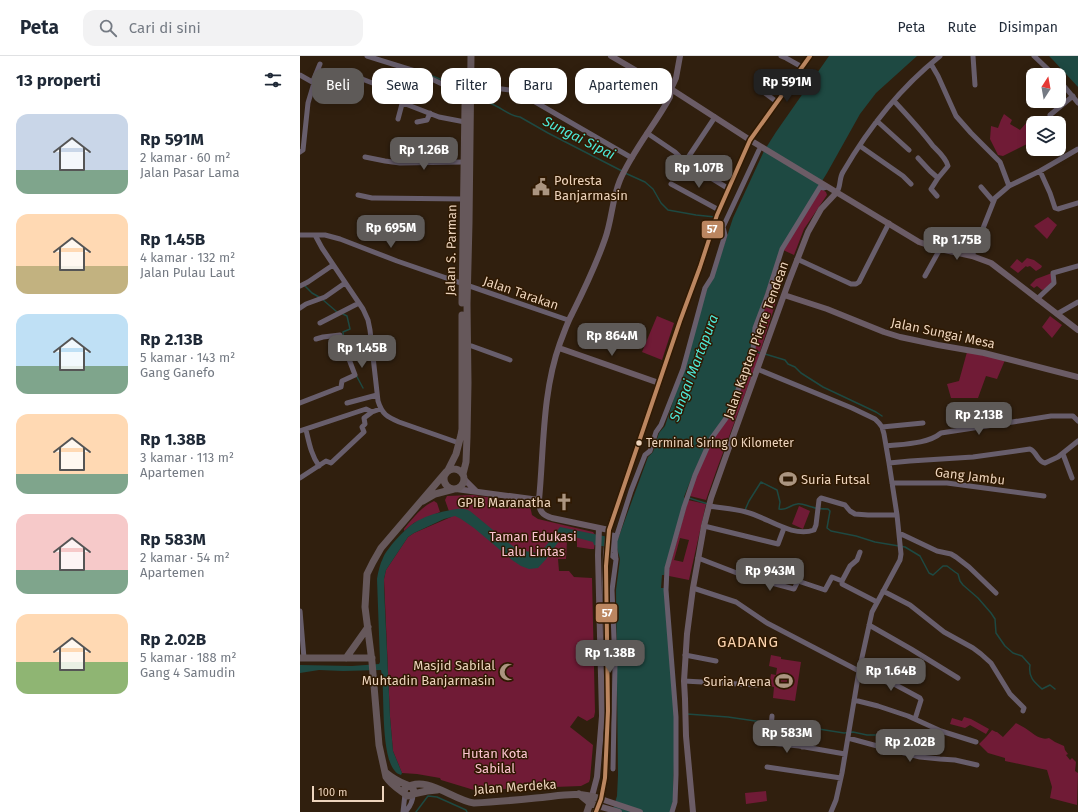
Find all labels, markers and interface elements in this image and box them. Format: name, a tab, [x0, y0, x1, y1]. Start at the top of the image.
search box	[83, 10, 363, 46]
text: Peta	[20, 16, 59, 39]
icon: search	[97, 17, 119, 39]
text: Cari di sini	[129, 19, 201, 37]
text: Peta	[898, 19, 925, 36]
text: Rute	[947, 19, 977, 36]
text: Disimpan	[999, 19, 1058, 36]
chip: Beli	[312, 68, 364, 104]
chip: Sewa	[372, 68, 433, 104]
chip: Filter	[441, 68, 501, 104]
chip: Baru	[509, 68, 567, 104]
chip: Apartemen	[575, 68, 672, 104]
north arrow	[1026, 68, 1066, 108]
map controls	[1026, 68, 1066, 156]
icon: filters	[262, 69, 284, 91]
pin: Rp 591M	[750, 69, 824, 103]
text: 13 properti	[16, 70, 101, 91]
text: Rp 591M	[763, 74, 811, 89]
water label: Sungai Sipai	[539, 112, 618, 163]
button: layers	[1026, 116, 1066, 156]
text: Rp 591M	[140, 129, 204, 150]
icon: home	[48, 130, 96, 178]
pin: Rp 1.26B	[383, 137, 465, 171]
text: Rp 1.26B	[399, 142, 449, 157]
text: 2 kamar · 60 m²	[140, 150, 231, 165]
pin: Rp 1.07B	[658, 155, 740, 189]
text: Rp 1.07B	[674, 160, 724, 175]
text: Jalan Pasar Lama	[140, 165, 240, 180]
place label: Polresta Banjarmasin	[554, 173, 628, 203]
public building icon: Polresta Banjarmasin	[531, 177, 551, 197]
street label: Jalan S. Parman	[443, 204, 459, 296]
pin: Rp 695M	[354, 215, 428, 249]
text: Rp 695M	[366, 220, 416, 235]
line badge: 57	[701, 220, 724, 239]
text: 57	[707, 223, 717, 236]
pin: Rp 1.75B	[916, 227, 998, 261]
text: Rp 1.45B	[140, 229, 205, 250]
icon: home	[48, 230, 96, 278]
text: Rp 1.75B	[933, 232, 981, 247]
text: 4 kamar · 132 m²	[140, 250, 235, 265]
street label: Jalan Kapten Pierre Tendean	[720, 259, 792, 421]
text: Jalan Pulau Laut	[140, 265, 235, 280]
street label: Jalan Tarakan	[481, 273, 561, 313]
water label: Sungai Martapura	[665, 312, 722, 425]
street label: Jalan Sungai Mesa	[890, 315, 996, 351]
pin: Rp 864M	[575, 323, 649, 357]
text: Rp 864M	[586, 328, 638, 343]
text: Rp 2.13B	[140, 329, 203, 350]
icon: home	[48, 330, 96, 378]
pin: Rp 1.45B	[321, 335, 403, 369]
text: Rp 1.45B	[337, 340, 387, 355]
text: 5 kamar · 143 m²	[140, 350, 235, 365]
text: Gang Ganefo	[140, 365, 215, 380]
pin: Rp 2.13B	[938, 402, 1020, 436]
text: Rp 2.13B	[955, 407, 1003, 422]
text: Rp 1.38B	[140, 429, 206, 450]
icon: home	[48, 430, 96, 478]
place label: Terminal Siring 0 Kilometer	[646, 436, 794, 450]
marker: Terminal Siring 0 Kilometer	[634, 438, 644, 448]
text: 3 kamar · 113 m²	[140, 450, 234, 465]
street label: Gang Jambu	[934, 464, 1006, 488]
text: Apartemen	[140, 465, 205, 480]
sports icon: Suria Futsal	[778, 469, 798, 489]
place label: Suria Futsal	[801, 472, 870, 487]
church icon: GPIB Maranatha	[554, 492, 574, 512]
place label: GPIB Maranatha	[457, 495, 551, 510]
text: Rp 583M	[140, 529, 206, 550]
park label: Taman Edukasi Lalu Lintas	[489, 529, 577, 559]
icon: home	[48, 530, 96, 578]
text: 2 kamar · 54 m²	[140, 550, 230, 565]
pin: Rp 943M	[733, 558, 807, 592]
text: Rp 943M	[745, 563, 795, 578]
text: Apartemen	[140, 565, 205, 580]
line badge: 57	[595, 603, 618, 623]
text: 57	[602, 607, 612, 620]
text: Rp 2.02B	[140, 629, 206, 650]
icon: home	[48, 630, 96, 678]
district label: GADANG	[717, 633, 779, 651]
pin: Rp 1.38B	[569, 640, 651, 674]
text: Rp 1.38B	[585, 645, 635, 660]
text: 5 kamar · 188 m²	[140, 650, 236, 665]
place label: Masjid Sabilal Muhtadin Banjarmasin	[362, 658, 495, 688]
pin: Rp 1.64B	[850, 658, 932, 692]
mosque icon: Masjid Sabilal Muhtadin Banjarmasin	[498, 662, 518, 682]
text: Rp 1.64B	[866, 663, 916, 678]
text: Gang 4 Samudin	[140, 665, 235, 680]
sports icon: Suria Arena	[774, 671, 794, 691]
place label: Suria Arena	[703, 674, 771, 689]
pin: Rp 583M	[750, 720, 824, 754]
text: Rp 583M	[762, 725, 812, 740]
pin: Rp 2.02B	[869, 729, 951, 763]
text: Rp 2.02B	[885, 734, 935, 749]
park label: Hutan Kota Sabilal	[462, 746, 528, 776]
street label: Jalan Merdeka	[473, 777, 557, 797]
scale bar	[312, 784, 384, 803]
text: 100 m	[318, 786, 347, 799]

